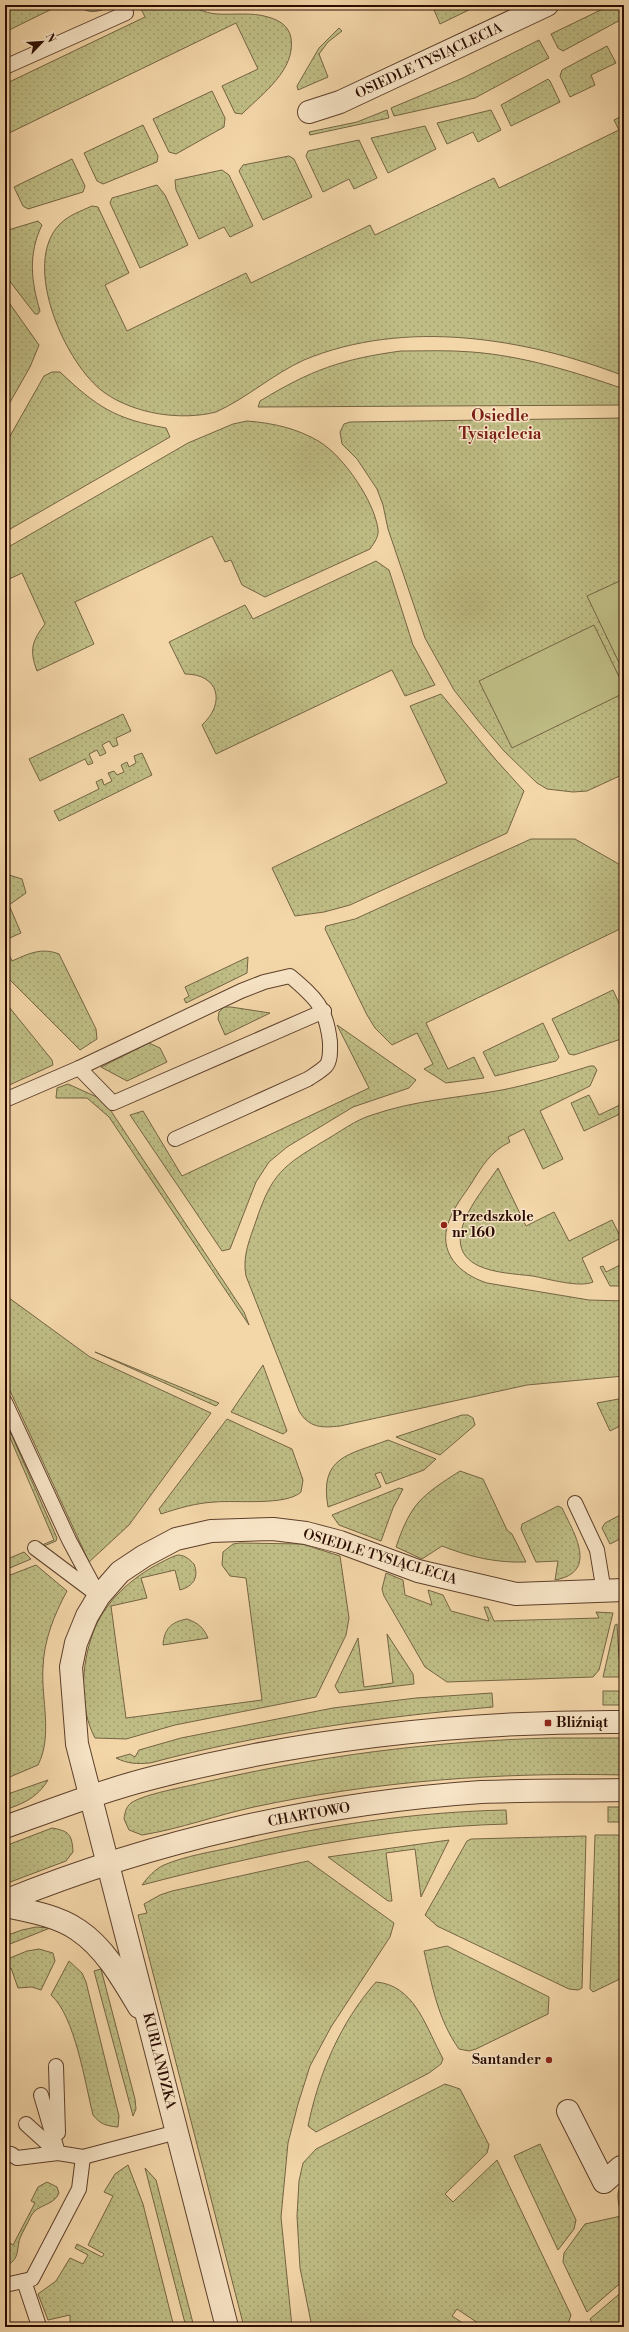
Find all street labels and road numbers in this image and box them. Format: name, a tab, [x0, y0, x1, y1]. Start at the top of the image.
street label: OSIEDLE TYSIĄCLECIA	[353, 19, 506, 103]
street label: OSIEDLE TYSIĄCLECIA	[301, 1525, 460, 1589]
street label: CHARTOWO	[266, 1799, 352, 1831]
street label: KURLANDZKA	[138, 2011, 180, 2112]

